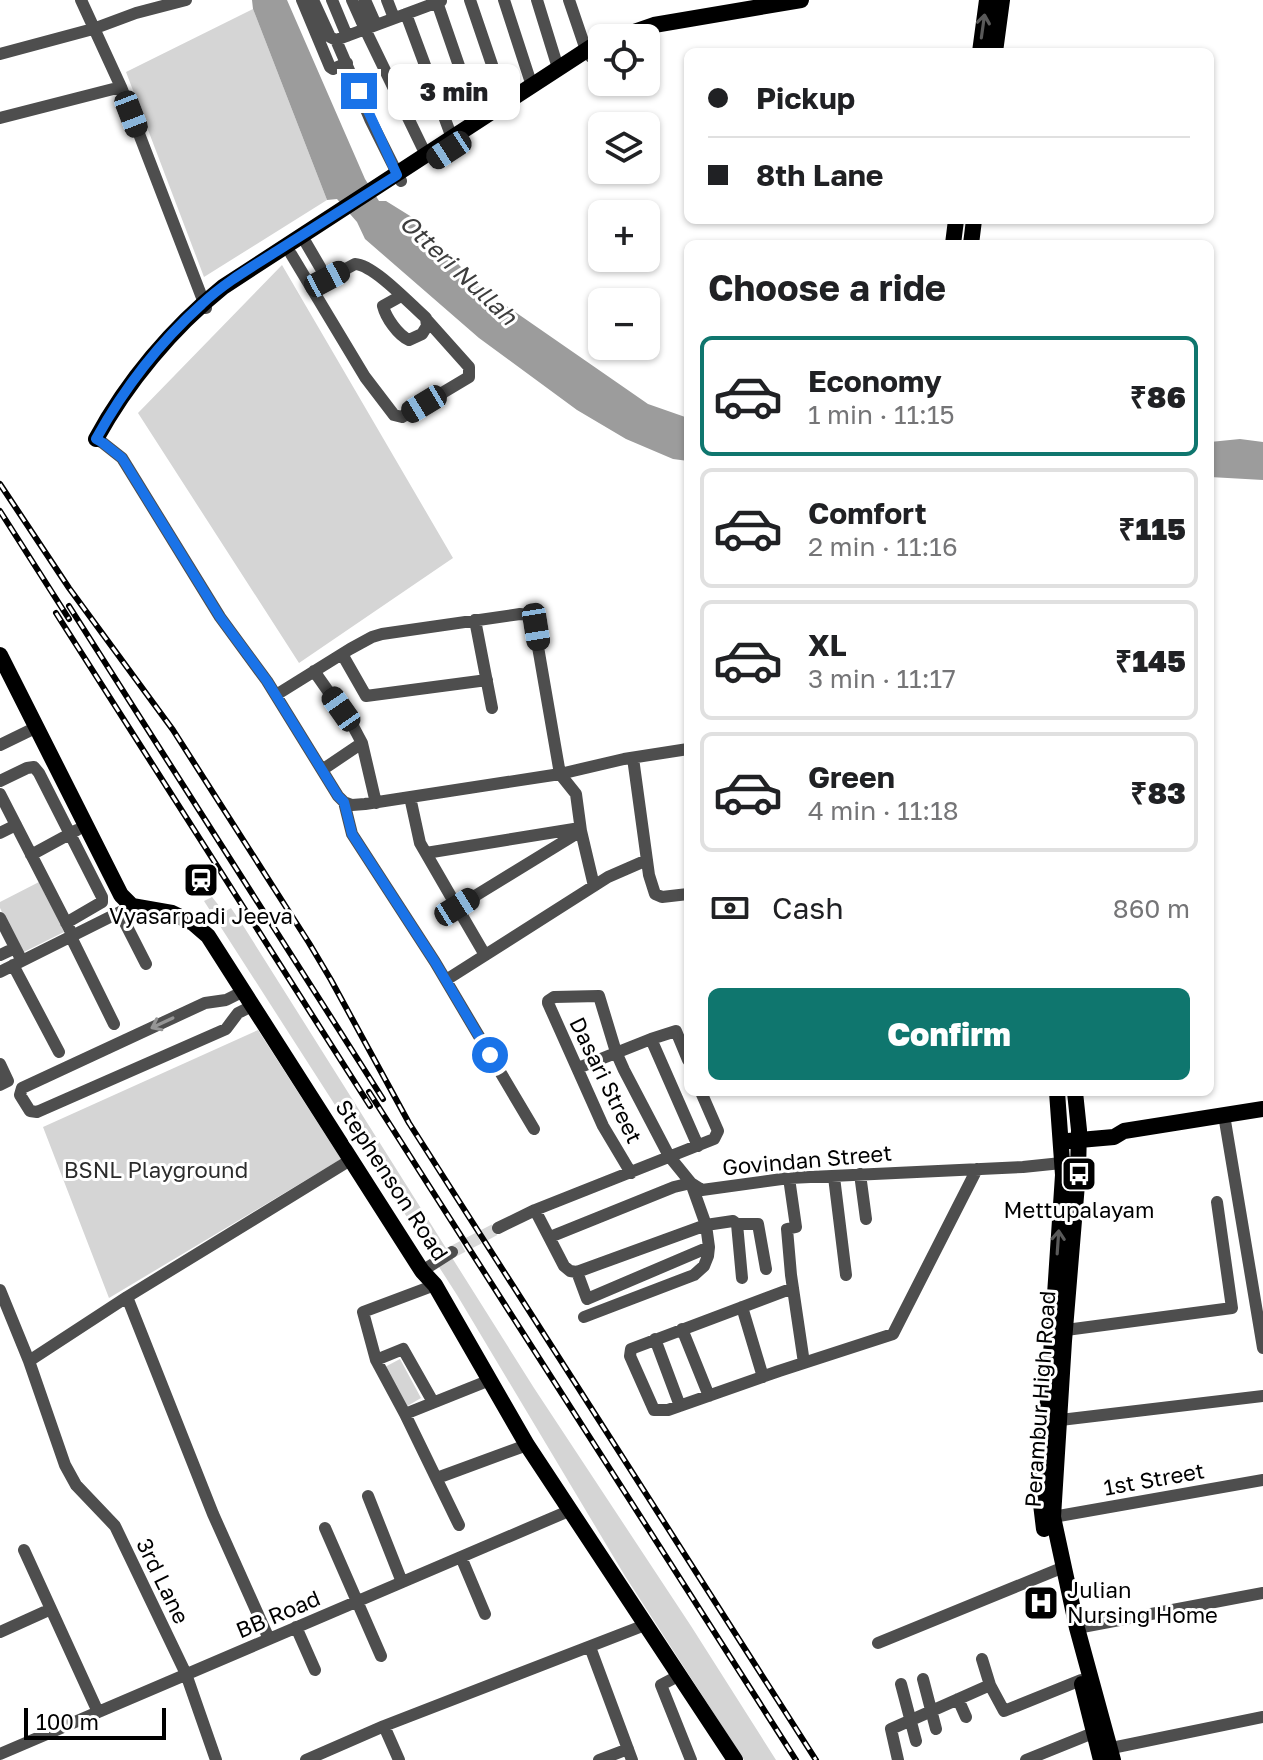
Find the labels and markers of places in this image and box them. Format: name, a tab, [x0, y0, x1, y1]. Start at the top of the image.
station icon: Vyasarpadi Jeeva	[182, 861, 220, 899]
place label: Vyasarpadi Jeeva	[109, 902, 293, 929]
bus stop icon: Mettupalayam	[1060, 1155, 1098, 1193]
place label: Mettupalayam	[1004, 1196, 1154, 1223]
place label: Julian Nursing Home	[1067, 1576, 1218, 1628]
hospital icon: Julian Nursing Home	[1022, 1584, 1060, 1622]

